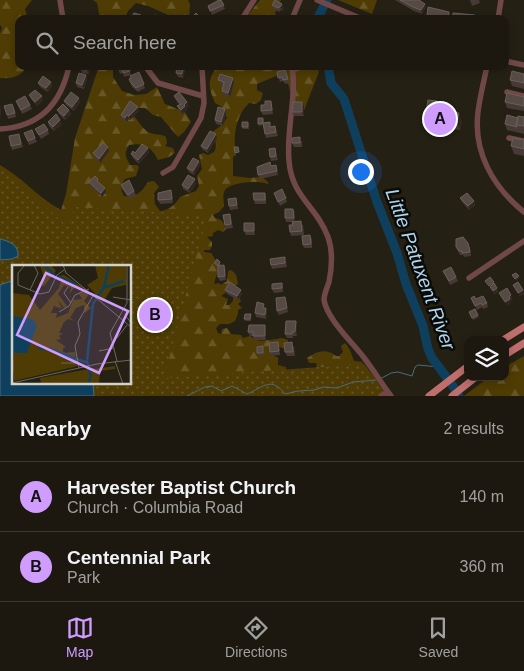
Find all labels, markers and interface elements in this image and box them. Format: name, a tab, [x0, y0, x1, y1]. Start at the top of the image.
search box	[15, 15, 509, 70]
icon: search	[33, 29, 61, 57]
text: Search here	[73, 32, 177, 53]
pin: A	[424, 100, 456, 138]
your location	[348, 159, 374, 185]
water label: Little Patuxent River	[382, 186, 460, 353]
inset map	[12, 265, 131, 383]
pin: B	[139, 296, 171, 334]
map controls	[464, 336, 509, 381]
button: layers	[464, 336, 509, 381]
text: Nearby	[20, 417, 91, 440]
text: 2 results	[444, 420, 504, 437]
text: Harvester Baptist Church	[67, 477, 296, 498]
text: A	[30, 488, 42, 505]
text: 140 m	[460, 488, 504, 505]
text: Church · Columbia Road	[67, 499, 243, 516]
text: Centennial Park	[67, 547, 211, 568]
text: B	[30, 558, 42, 575]
text: 360 m	[460, 558, 504, 575]
text: Park	[67, 569, 100, 586]
tab: Map	[66, 614, 94, 660]
tab: Directions	[225, 614, 287, 660]
tab: Saved	[419, 614, 458, 660]

